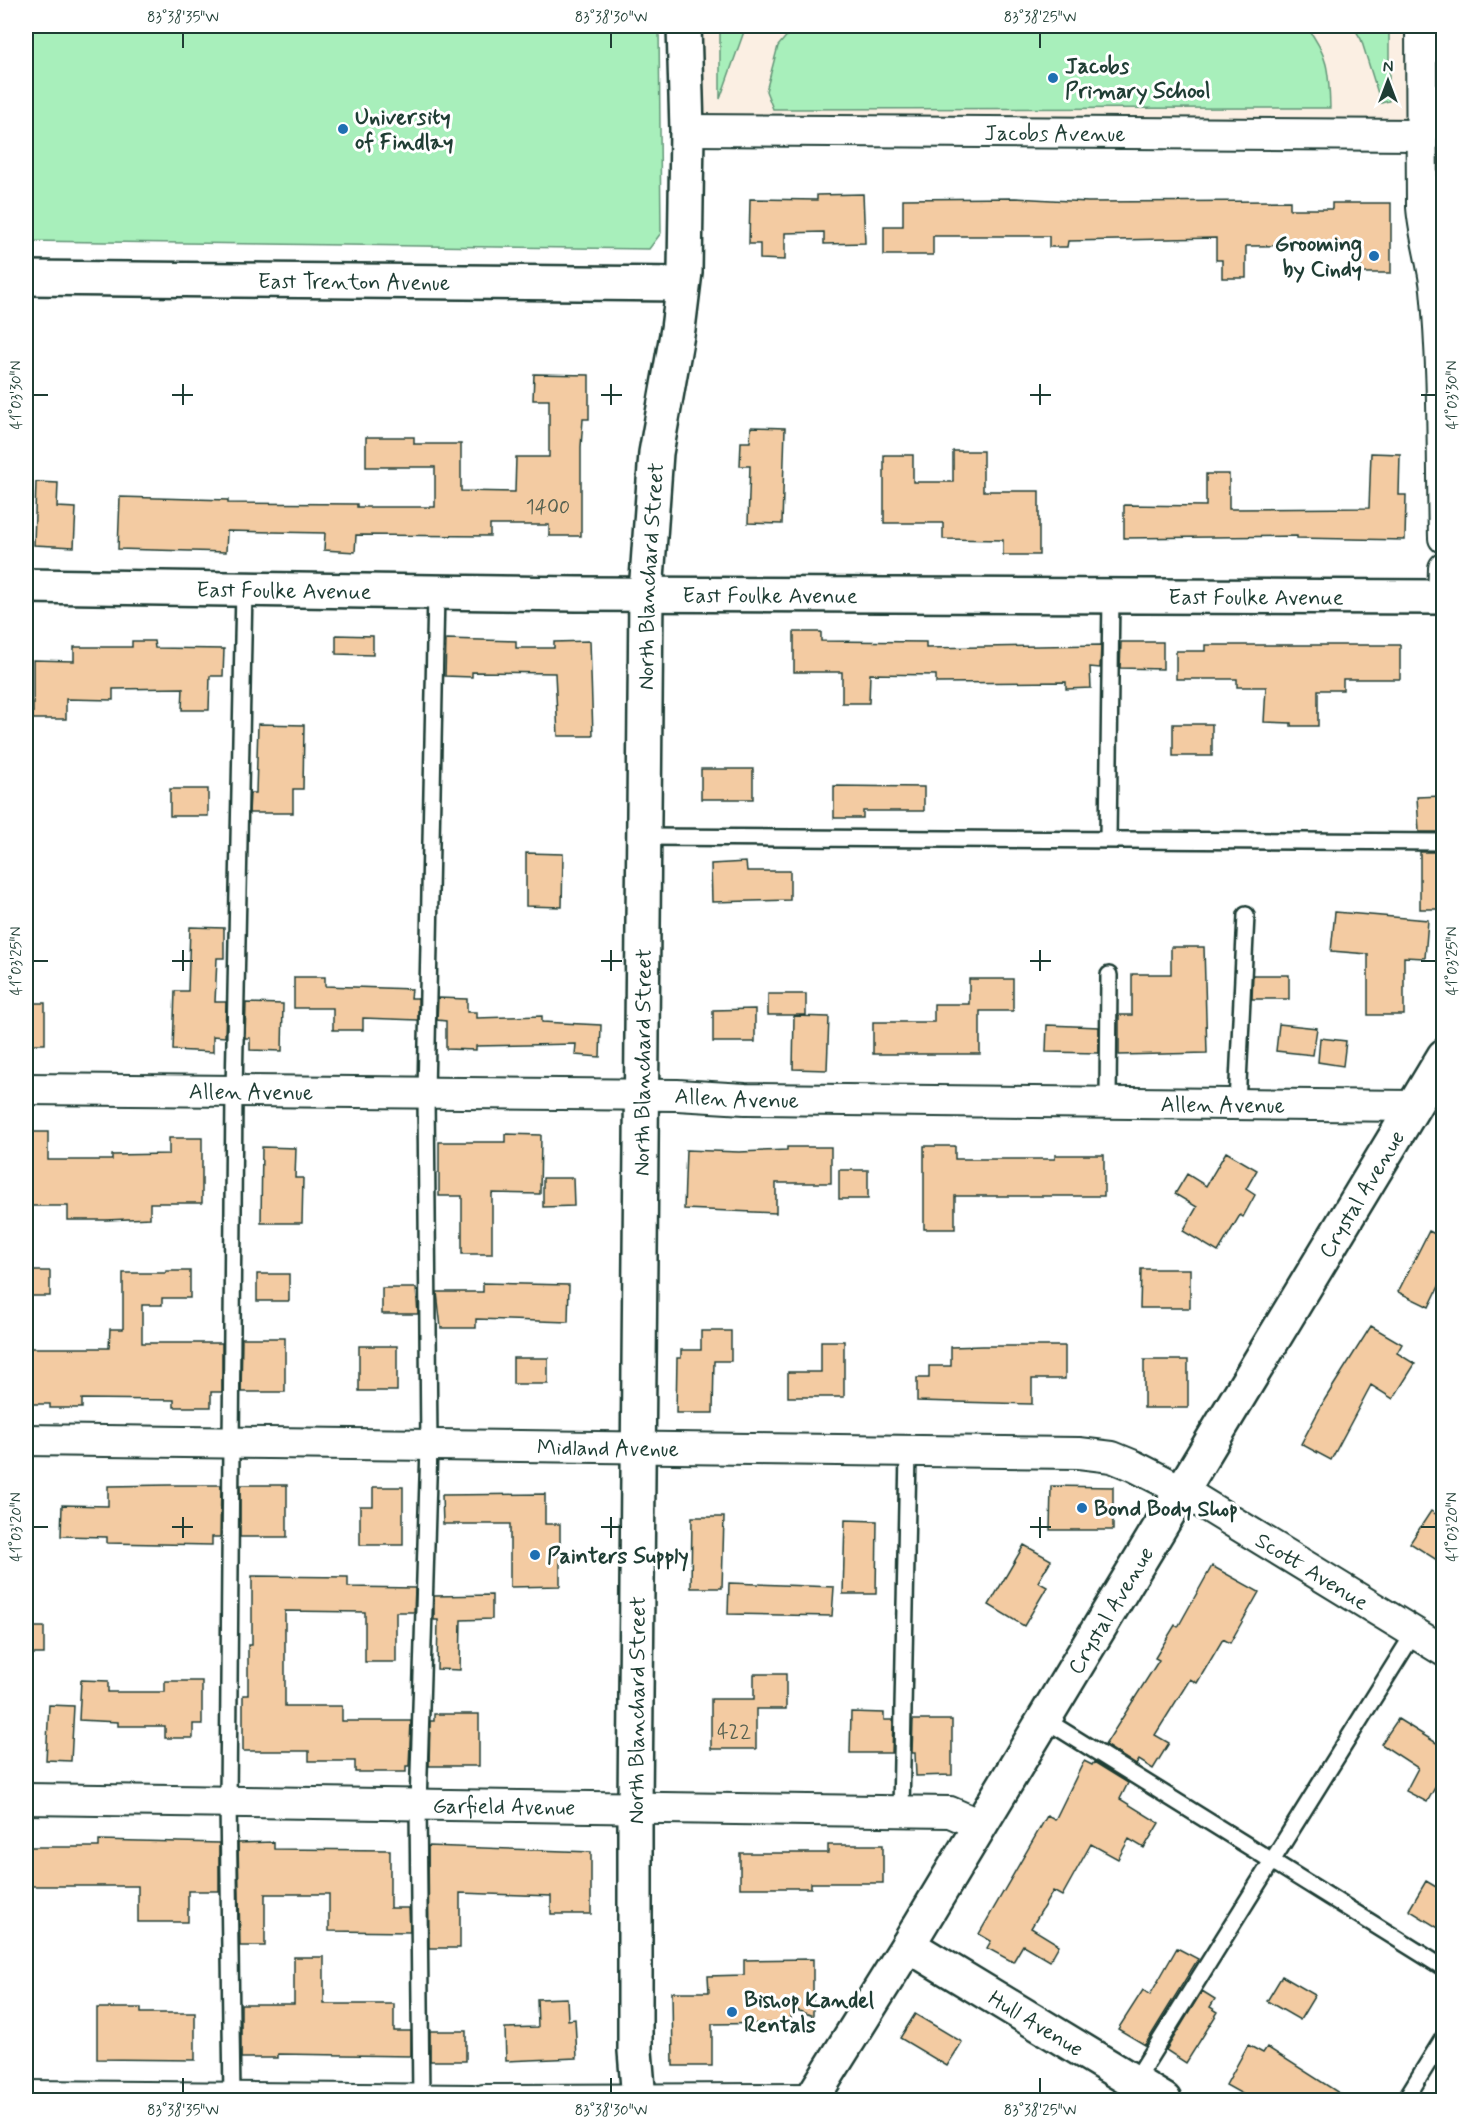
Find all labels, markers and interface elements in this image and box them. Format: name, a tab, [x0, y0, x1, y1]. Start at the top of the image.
text: 83°38'35"W	[147, 8, 219, 28]
text: 83°38'30"W	[575, 8, 647, 28]
text: 83°38'25"W	[1004, 8, 1076, 28]
north arrow	[1358, 51, 1418, 111]
place label: Jacobs Primary School	[1065, 53, 1210, 106]
text: N	[1383, 57, 1393, 78]
marker: Jacobs Primary School	[1046, 71, 1060, 85]
place label: University of Findlay	[355, 104, 453, 157]
street label: Jacobs Avenue	[984, 120, 1126, 149]
marker: University of Findlay	[336, 122, 350, 136]
place label: Grooming by Cindy	[1275, 231, 1362, 284]
marker: Grooming by Cindy	[1367, 249, 1381, 263]
street label: East Trenton Avenue	[258, 268, 450, 298]
text: 41°03'30"N	[7, 361, 27, 429]
text: 41°03'30"N	[1443, 361, 1463, 429]
street label: North Blanchard Street	[633, 462, 671, 690]
house number: 1400	[526, 494, 570, 521]
street label: East Foulke Avenue	[196, 576, 372, 607]
street label: East Foulke Avenue	[682, 582, 858, 611]
street label: East Foulke Avenue	[1168, 584, 1344, 613]
text: 41°03'25"N	[7, 927, 27, 995]
text: 41°03'25"N	[1443, 927, 1463, 995]
street label: North Blanchard Street	[629, 948, 659, 1176]
street label: Allen Avenue	[189, 1079, 313, 1108]
street label: Allen Avenue	[674, 1083, 799, 1116]
street label: Allen Avenue	[1160, 1091, 1285, 1121]
street label: Crystal Avenue	[1313, 1126, 1412, 1264]
street label: Midland Avenue	[537, 1434, 679, 1464]
text: 41°03'20"N	[7, 1492, 27, 1562]
text: 41°03'20"N	[1443, 1492, 1463, 1562]
place label: Bond Body Shop	[1094, 1496, 1238, 1524]
marker: Bond Body Shop	[1075, 1501, 1089, 1515]
street label: Scott Avenue	[1250, 1527, 1373, 1618]
street label: Crystal Avenue	[1062, 1542, 1161, 1680]
place label: Painters Supply	[547, 1543, 689, 1572]
marker: Painters Supply	[528, 1548, 542, 1562]
street label: North Blanchard Street	[623, 1596, 653, 1824]
house number: 422	[717, 1719, 751, 1746]
street label: Garfield Avenue	[432, 1793, 575, 1823]
street label: Hull Avenue	[983, 1985, 1088, 2064]
place label: Bishop Kandel Rentals	[744, 1987, 875, 2040]
marker: Bishop Kandel Rentals	[725, 2005, 739, 2019]
text: 83°38'35"W	[147, 2101, 219, 2121]
text: 83°38'30"W	[575, 2101, 647, 2121]
text: 83°38'25"W	[1004, 2101, 1076, 2121]

